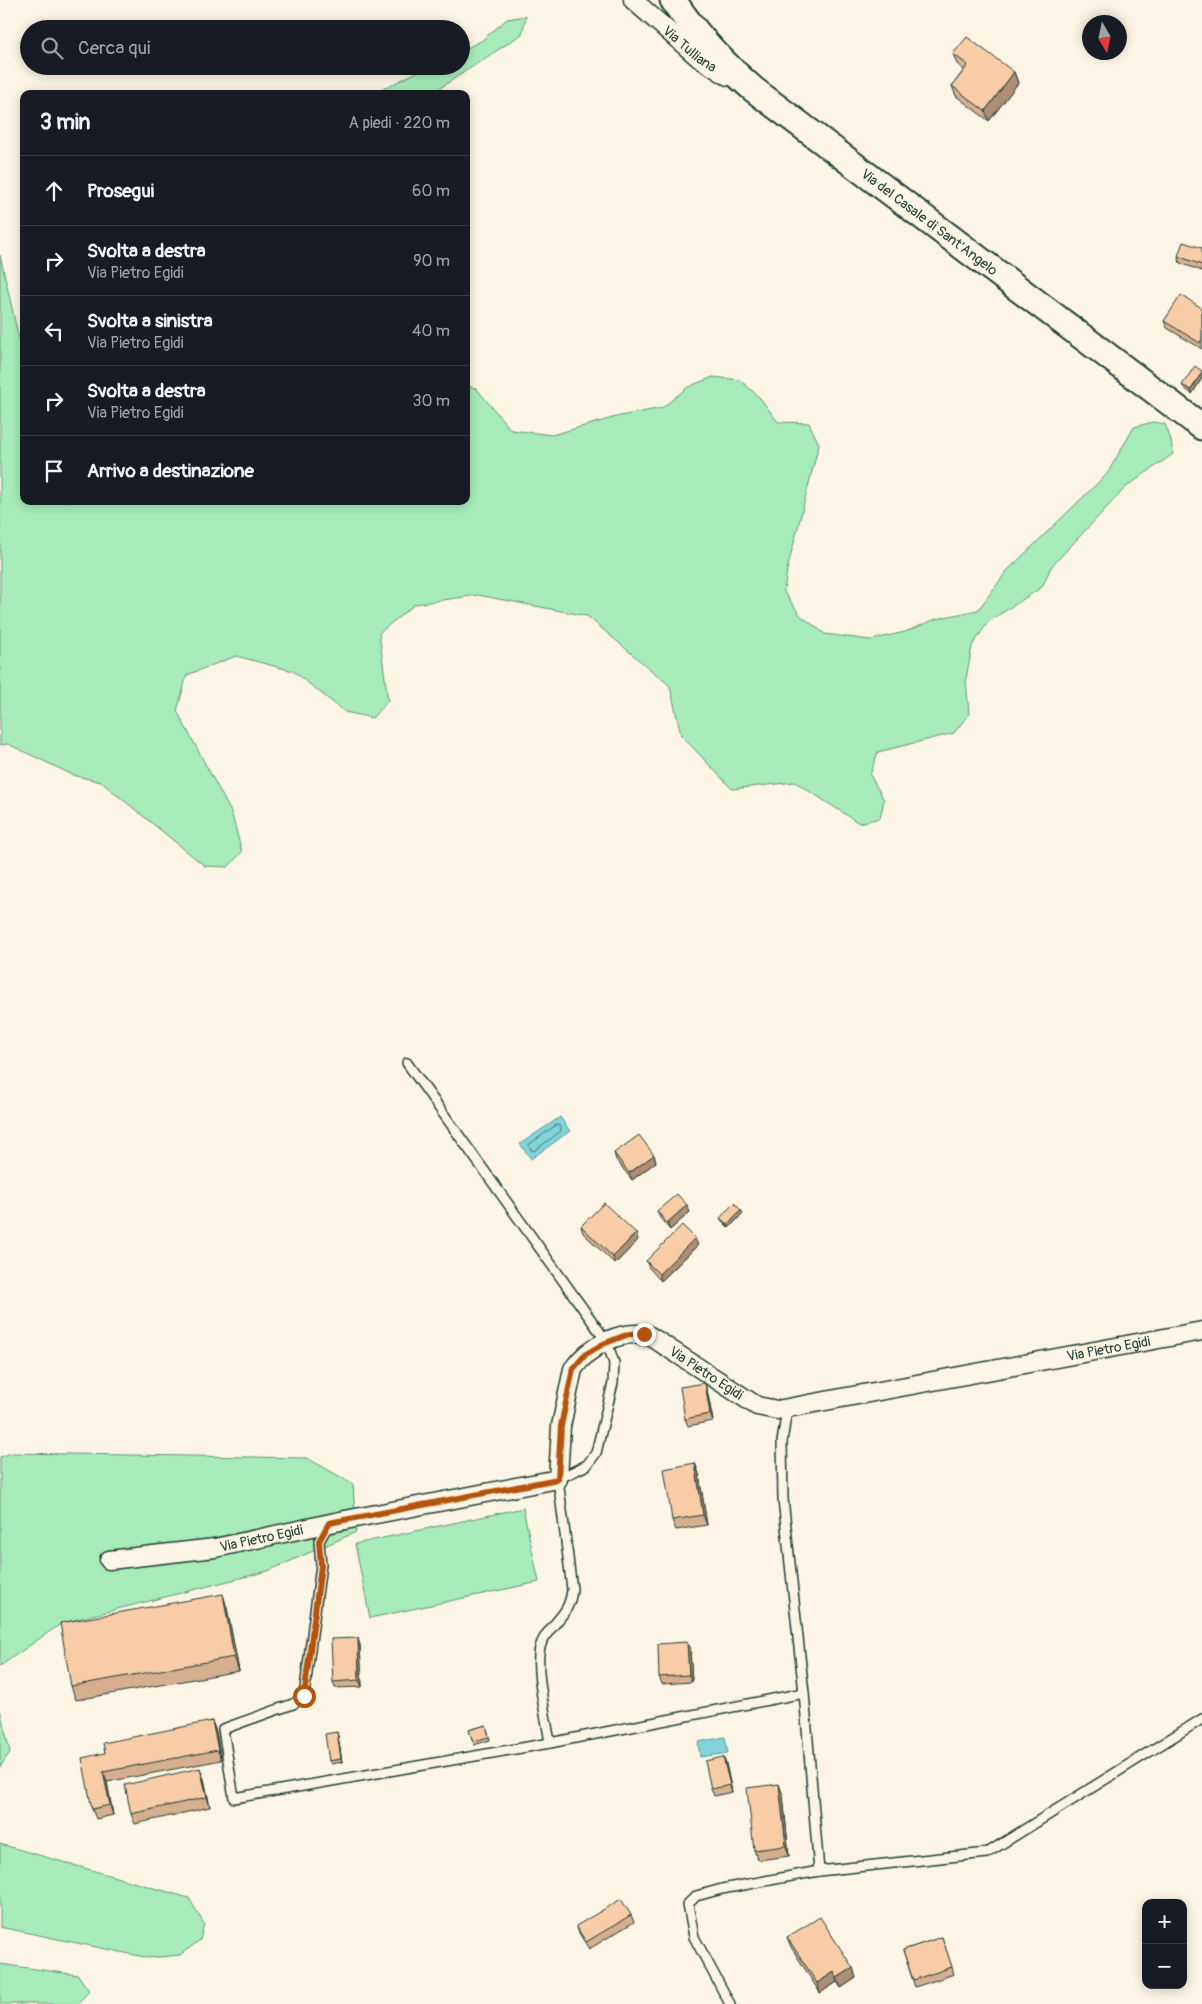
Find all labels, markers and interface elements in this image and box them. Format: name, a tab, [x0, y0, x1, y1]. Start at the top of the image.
north arrow	[1082, 15, 1127, 60]
search box	[20, 20, 470, 75]
street label: Via Tulliana	[659, 22, 720, 76]
icon: search	[38, 34, 66, 62]
text: Cerca qui	[78, 36, 150, 60]
text: 3 min	[40, 109, 90, 136]
text: A piedi · 220 m	[349, 113, 450, 133]
street label: Via del Casale di Sant'Angelo	[857, 165, 1001, 280]
icon: ahead	[40, 177, 68, 205]
text: Prosegui	[87, 179, 154, 203]
text: 60 m	[412, 181, 450, 201]
text: Svolta a destra	[87, 239, 206, 263]
icon: right	[40, 247, 68, 275]
text: 90 m	[413, 251, 450, 271]
text: Via Pietro Egidi	[87, 263, 184, 283]
text: Svolta a sinistra	[87, 309, 213, 333]
icon: left	[40, 317, 68, 345]
text: 40 m	[412, 321, 450, 341]
text: Via Pietro Egidi	[87, 333, 184, 353]
text: Svolta a destra	[87, 379, 206, 403]
icon: right	[40, 387, 68, 415]
text: 30 m	[412, 391, 450, 411]
text: Via Pietro Egidi	[87, 403, 184, 423]
icon: arrive	[40, 457, 68, 485]
text: Arrivo a destinazione	[87, 459, 254, 483]
route end	[633, 1323, 656, 1346]
street label: Via Pietro Egidi	[1065, 1333, 1152, 1365]
street label: Via Pietro Egidi	[666, 1343, 747, 1404]
street label: Via Pietro Egidi	[218, 1521, 305, 1556]
route start	[293, 1685, 316, 1708]
map controls	[1142, 1899, 1187, 1989]
button: +	[1142, 1899, 1187, 1944]
button: −	[1142, 1944, 1187, 1989]

